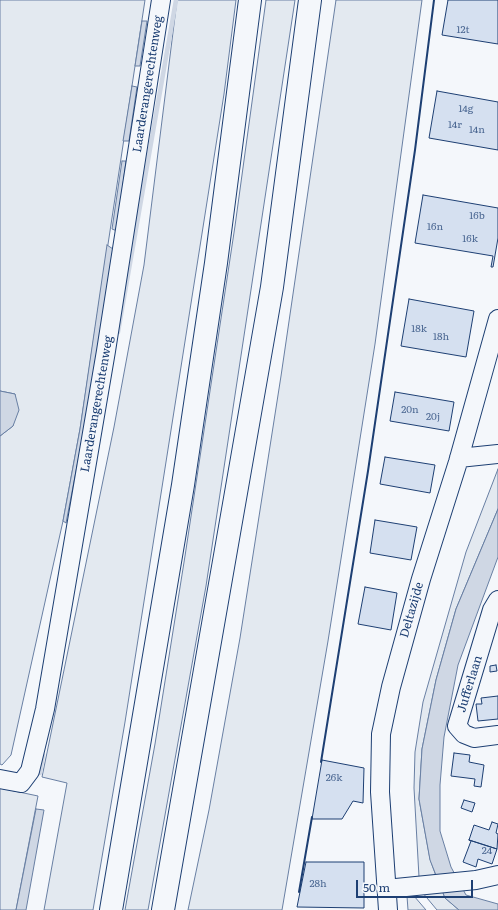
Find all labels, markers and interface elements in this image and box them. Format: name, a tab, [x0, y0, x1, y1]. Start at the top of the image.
street label: Laarderangerechtenweg	[130, 14, 166, 154]
house number: 12t	[456, 24, 470, 36]
house number: 14g	[459, 103, 473, 115]
house number: 14r	[448, 119, 462, 131]
house number: 14n	[469, 124, 485, 136]
house number: 16b	[469, 210, 485, 222]
house number: 16n	[427, 221, 443, 233]
house number: 16k	[462, 233, 478, 245]
house number: 18k	[411, 323, 427, 335]
house number: 18h	[433, 331, 449, 343]
street label: Laarderangerechtenweg	[78, 334, 116, 474]
house number: 20n	[401, 404, 419, 416]
house number: 20j	[426, 411, 440, 423]
street label: Deltazijde	[397, 580, 427, 640]
street label: Jufferlaan	[455, 654, 485, 714]
house number: 26k	[326, 772, 342, 784]
house number: 24	[482, 845, 492, 857]
scale bar	[358, 872, 475, 898]
house number: 28h	[309, 878, 327, 890]
text: 50 m	[363, 878, 390, 896]

